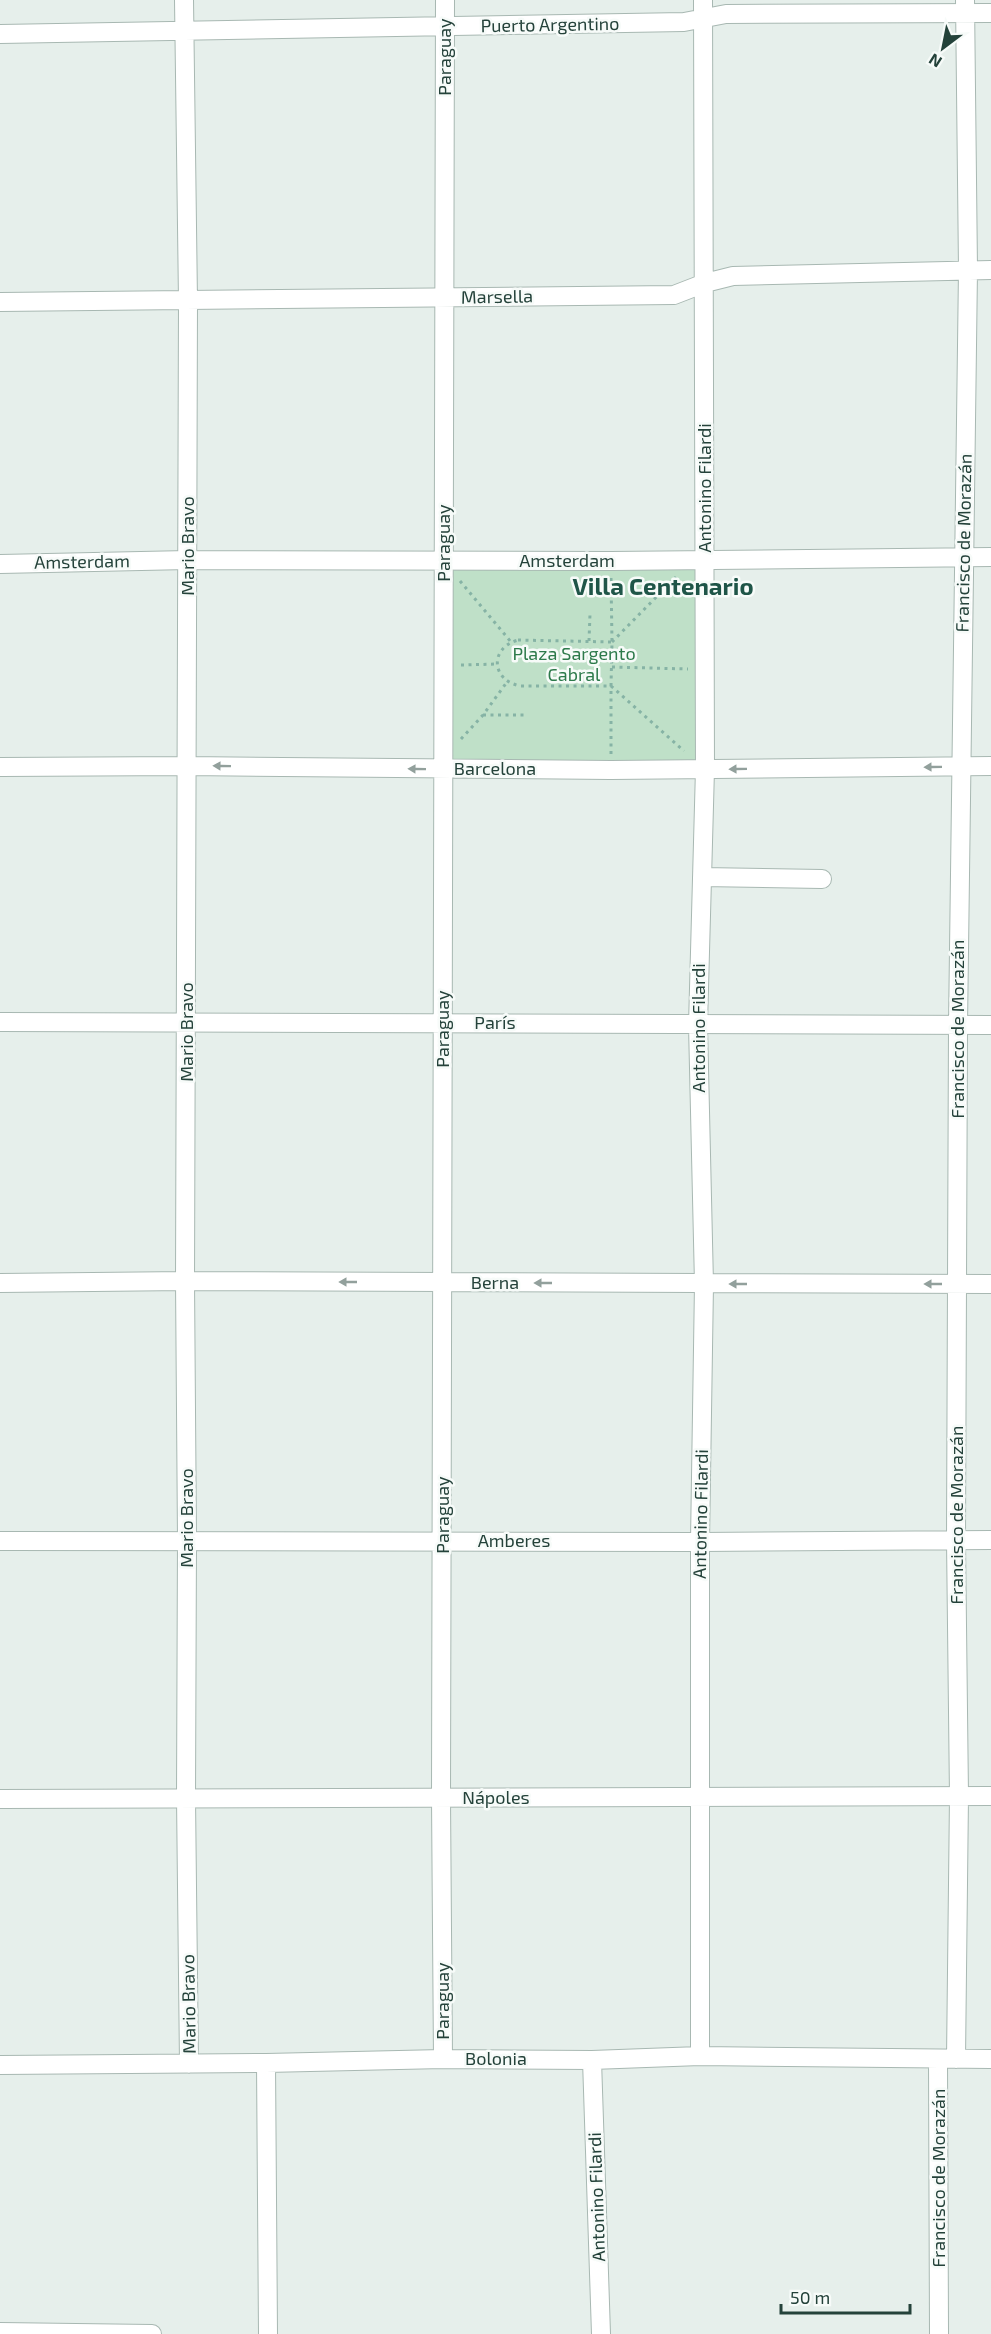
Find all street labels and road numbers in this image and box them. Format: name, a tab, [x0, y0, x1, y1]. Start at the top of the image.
street label: Puerto Argentino	[480, 12, 620, 36]
street label: Paraguay	[433, 18, 455, 96]
street label: Marsella	[461, 284, 533, 308]
street label: Antonino Filardi	[693, 423, 715, 553]
street label: Francisco de Morazán	[950, 453, 976, 633]
street label: Mario Bravo	[176, 496, 198, 596]
street label: Paraguay	[432, 504, 454, 582]
street label: Amsterdam	[34, 549, 130, 573]
street label: Amsterdam	[519, 549, 615, 571]
street label: Barcelona	[454, 757, 536, 779]
street label: Francisco de Morazán	[946, 940, 968, 1118]
street label: Antonino Filardi	[687, 963, 709, 1093]
street label: Mario Bravo	[175, 982, 197, 1082]
street label: Paraguay	[431, 990, 453, 1068]
street label: París	[474, 1011, 516, 1033]
street label: Berna	[471, 1271, 519, 1293]
street label: Francisco de Morazán	[945, 1426, 967, 1604]
street label: Antonino Filardi	[688, 1449, 712, 1579]
street label: Mario Bravo	[175, 1468, 197, 1568]
street label: Paraguay	[431, 1476, 453, 1554]
street label: Amberes	[478, 1529, 550, 1551]
street label: Nápoles	[462, 1786, 530, 1808]
street label: Mario Bravo	[176, 1954, 200, 2054]
street label: Paraguay	[431, 1962, 453, 2040]
street label: Bolonia	[465, 2047, 527, 2069]
street label: Francisco de Morazán	[927, 2089, 949, 2267]
street label: Antonino Filardi	[583, 2132, 609, 2262]

